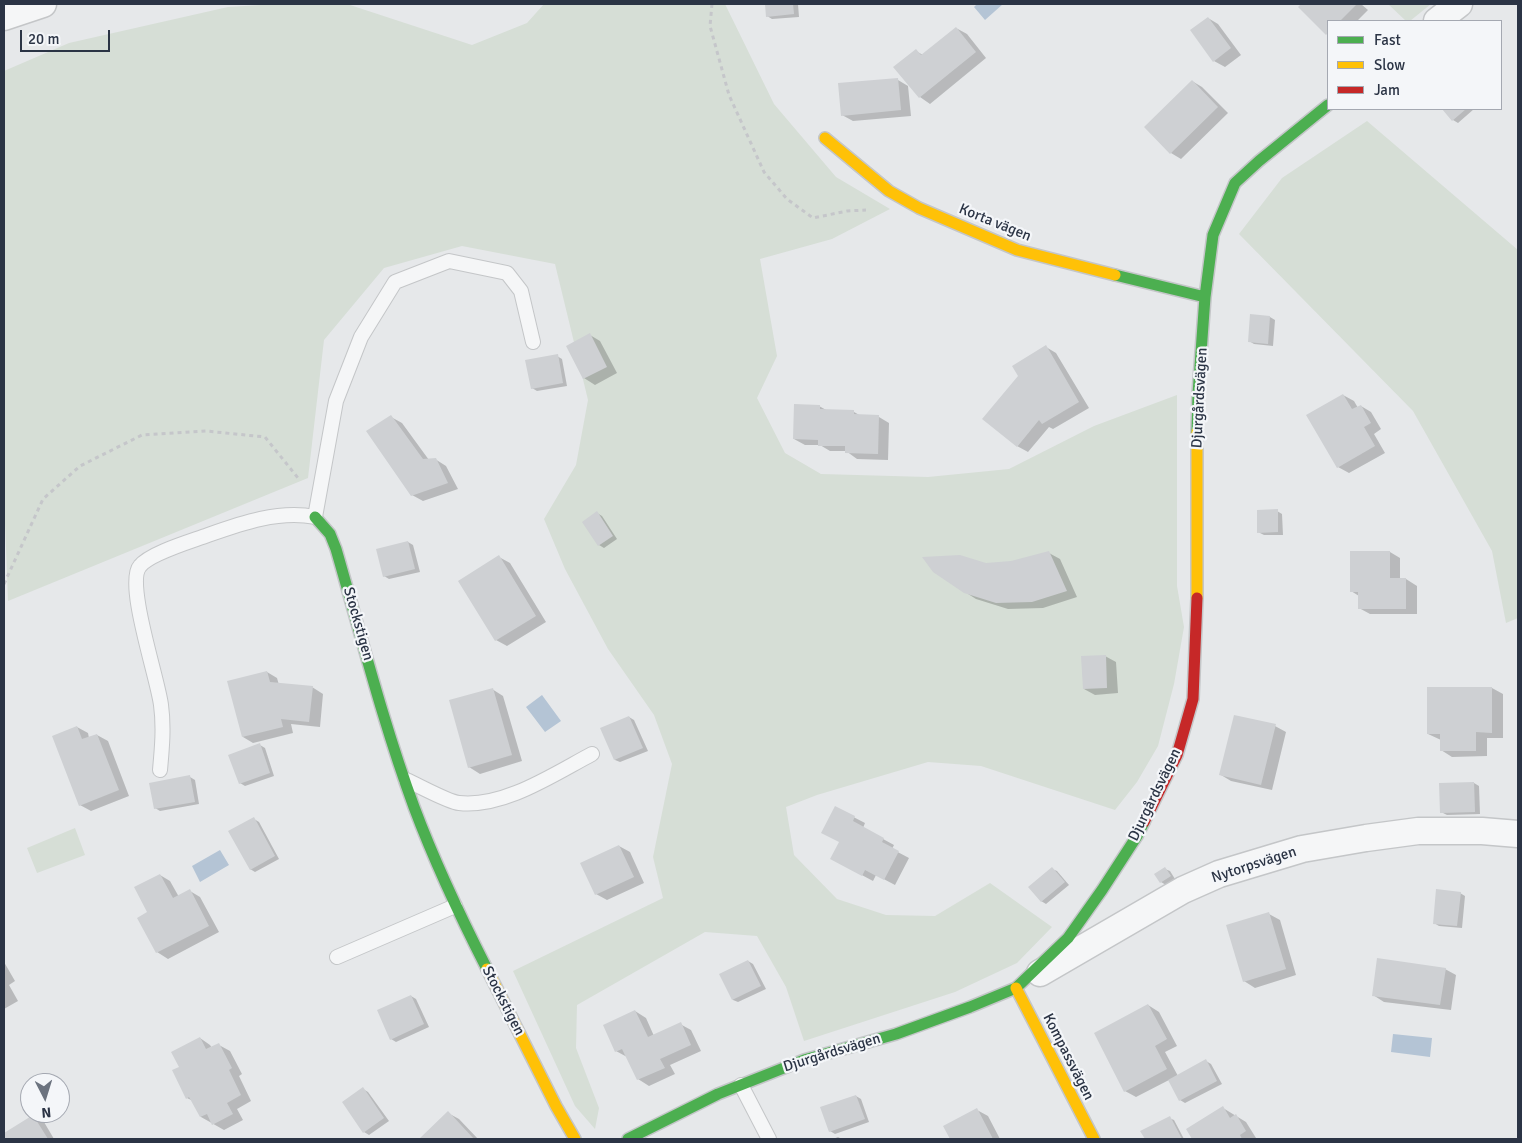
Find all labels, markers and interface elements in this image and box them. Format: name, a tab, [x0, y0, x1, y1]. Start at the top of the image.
scale bar	[22, 20, 112, 52]
legend	[1327, 20, 1502, 110]
text: 20 m	[28, 30, 59, 48]
text: Fast	[1374, 31, 1401, 49]
text: Slow	[1374, 56, 1405, 74]
text: Jam	[1374, 81, 1400, 99]
street label: Korta vägen	[956, 200, 1034, 246]
street label: Djurgårdsvägen	[1188, 347, 1212, 449]
street label: Stockstigen	[339, 585, 377, 663]
street label: Djurgårdsvägen	[1125, 746, 1185, 844]
street label: Nytorpsvägen	[1209, 843, 1299, 887]
street label: Stockstigen	[478, 963, 528, 1039]
street label: Kompassvägen	[1038, 1011, 1098, 1103]
street label: Djurgårdsvägen	[781, 1030, 883, 1076]
north arrow	[20, 1073, 70, 1123]
text: N	[41, 1104, 52, 1121]

